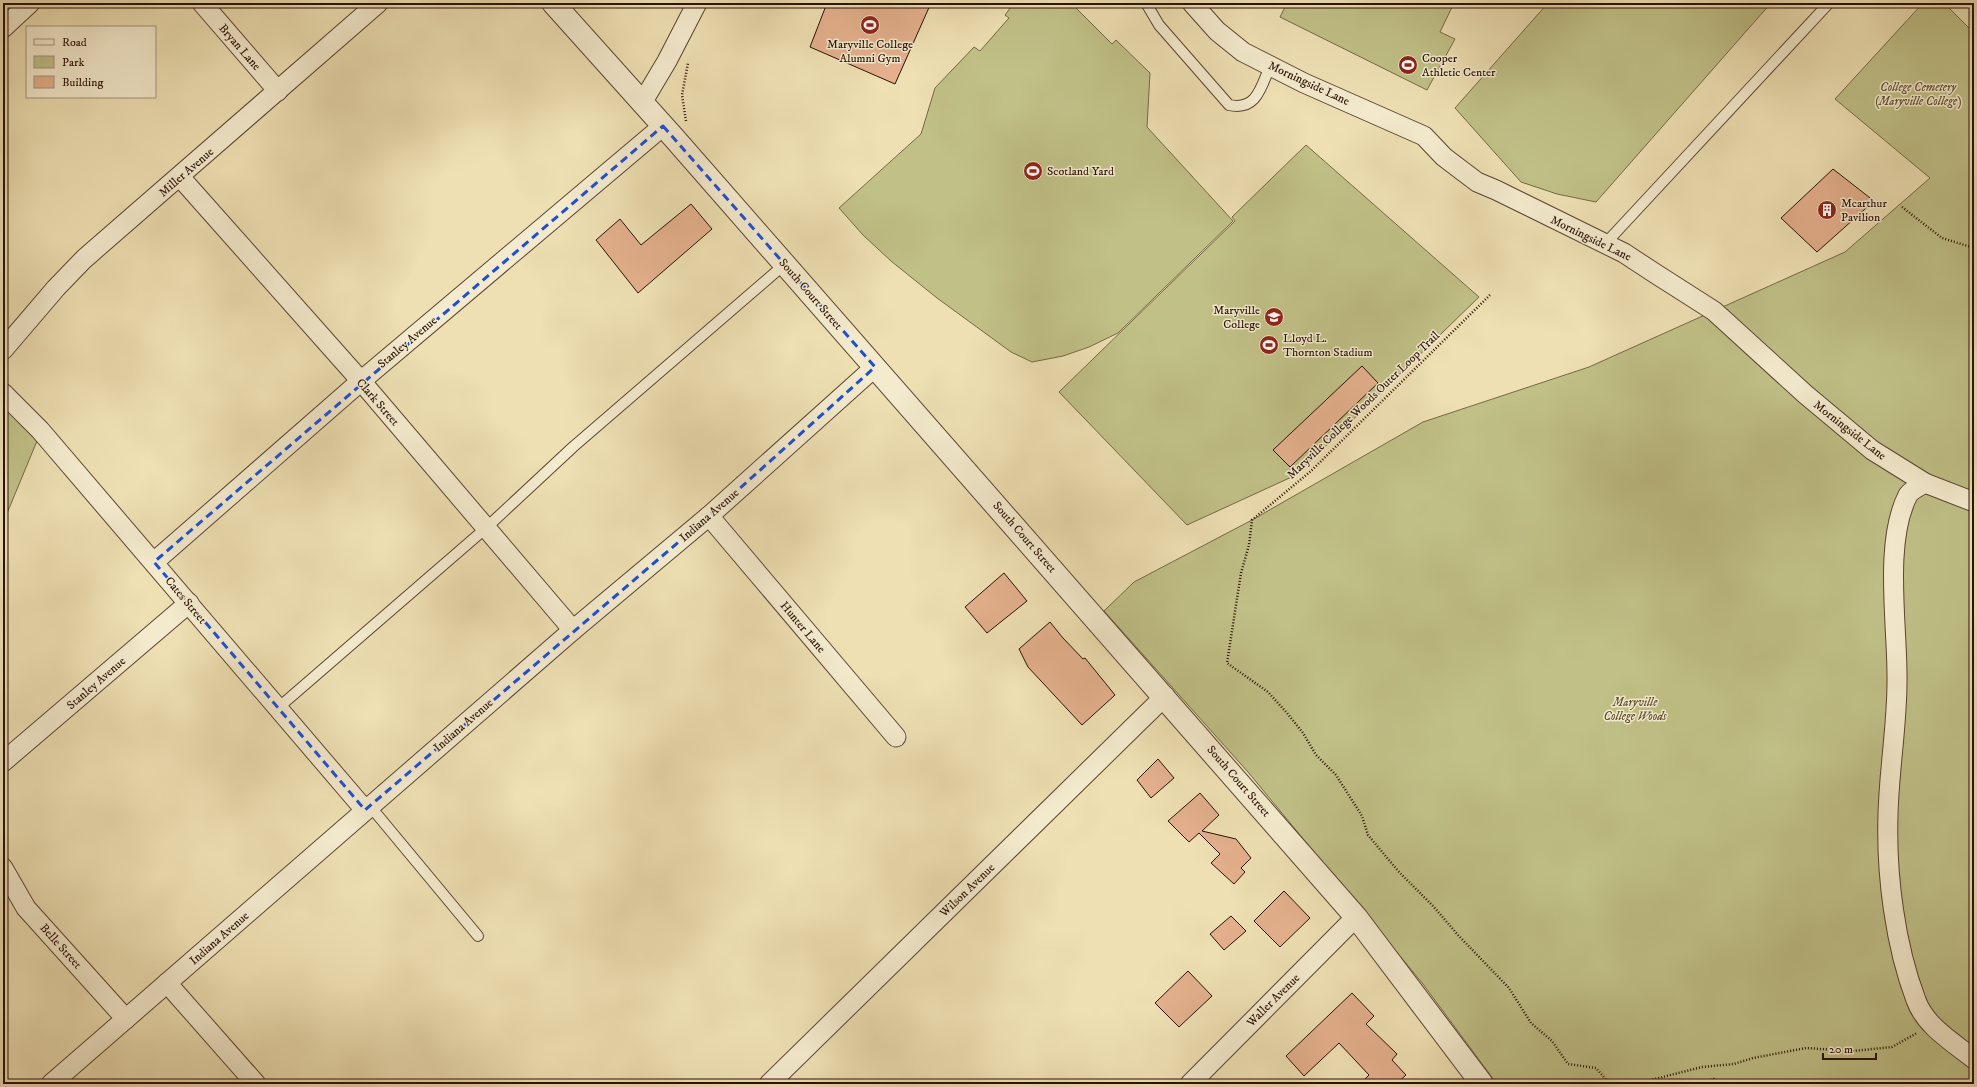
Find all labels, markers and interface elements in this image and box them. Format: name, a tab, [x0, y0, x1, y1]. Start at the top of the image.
sports icon: Maryville College Alumni Gym	[859, 14, 881, 36]
street label: Bryan Lane	[215, 21, 264, 74]
legend	[26, 26, 156, 98]
text: Road	[62, 35, 87, 50]
place label: Maryville College Alumni Gym	[827, 37, 913, 66]
place label: Cooper Athletic Center	[1422, 51, 1496, 80]
sports icon: Cooper Athletic Center	[1397, 54, 1419, 76]
text: Park	[62, 55, 84, 70]
street label: Morningside Lane	[1266, 58, 1352, 109]
text: Building	[62, 75, 103, 90]
park label: College Cemetery (Maryville College)	[1875, 80, 1961, 109]
street label: Miller Avenue	[156, 144, 217, 200]
sports icon: Scotland Yard	[1022, 160, 1044, 182]
place label: Scotland Yard	[1047, 164, 1114, 179]
place label: Mcarthur Pavilion	[1841, 196, 1887, 225]
building icon: Mcarthur Pavilion	[1816, 199, 1838, 221]
street label: Morningside Lane	[1548, 212, 1634, 265]
street label: South Court Street	[776, 256, 846, 333]
place label: Maryville College	[1213, 303, 1260, 332]
school or university icon: Maryville College	[1263, 306, 1285, 328]
street label: Stanley Avenue	[375, 313, 440, 372]
street label: Maryville College Woods Outer Loop Trail	[1284, 328, 1443, 482]
place label: Lloyd L. Thornton Stadium	[1283, 331, 1372, 360]
sports icon: Lloyd L. Thornton Stadium	[1258, 334, 1280, 356]
street label: Clark Street	[353, 376, 402, 429]
street label: Morningside Lane	[1810, 397, 1889, 463]
street label: Indiana Avenue	[677, 485, 742, 545]
street label: South Court Street	[990, 499, 1060, 576]
street label: Cates Street	[162, 574, 210, 627]
street label: Hunter Lane	[777, 598, 829, 656]
street label: Stanley Avenue	[64, 654, 129, 713]
street label: Indiana Avenue	[431, 695, 496, 755]
park label: Maryville College Woods	[1603, 695, 1667, 724]
street label: South Court Street	[1204, 743, 1274, 820]
street label: Wilson Avenue	[936, 860, 998, 921]
street label: Indiana Avenue	[187, 908, 252, 968]
street label: Belle Street	[36, 921, 85, 972]
street label: Waller Avenue	[1243, 971, 1303, 1031]
scale bar	[1823, 1035, 1876, 1061]
text: 20 m	[1829, 1042, 1853, 1057]

